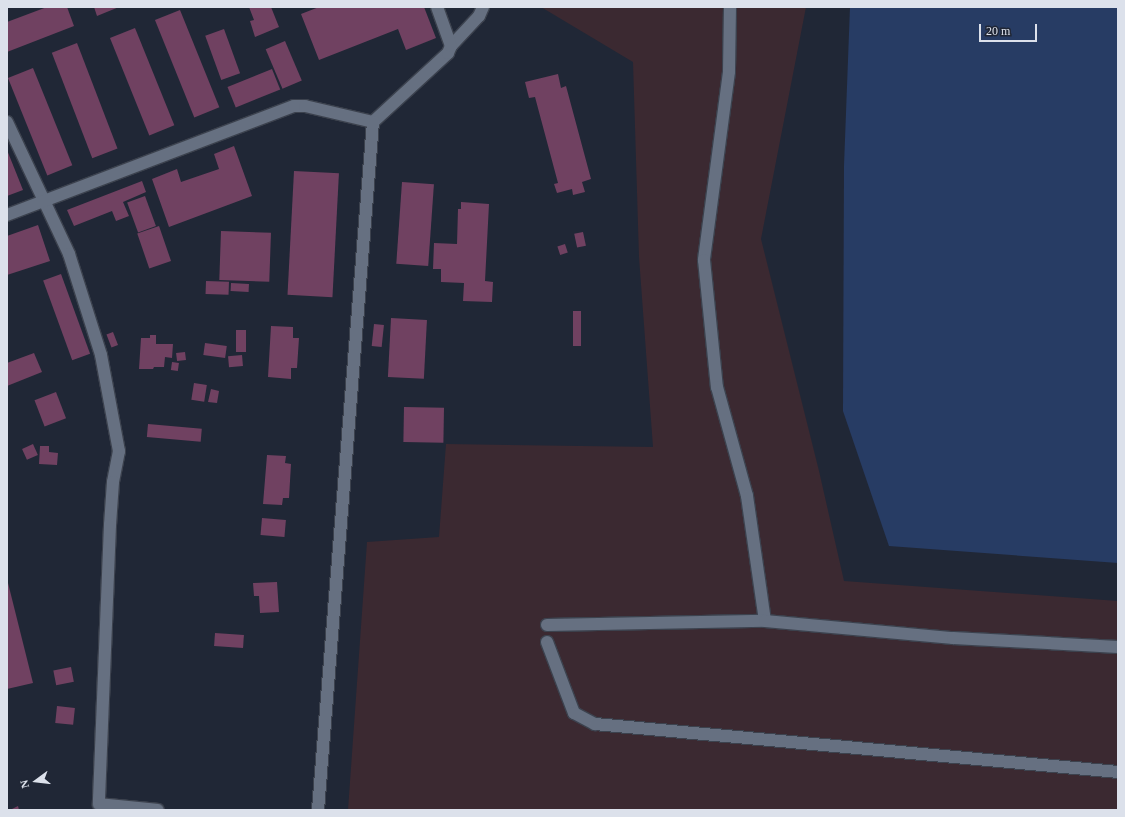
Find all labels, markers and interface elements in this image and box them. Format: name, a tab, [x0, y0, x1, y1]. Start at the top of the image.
scale bar	[981, 16, 1039, 42]
text: 20 m	[986, 24, 1010, 38]
north arrow	[16, 761, 56, 801]
text: N	[18, 779, 31, 790]

